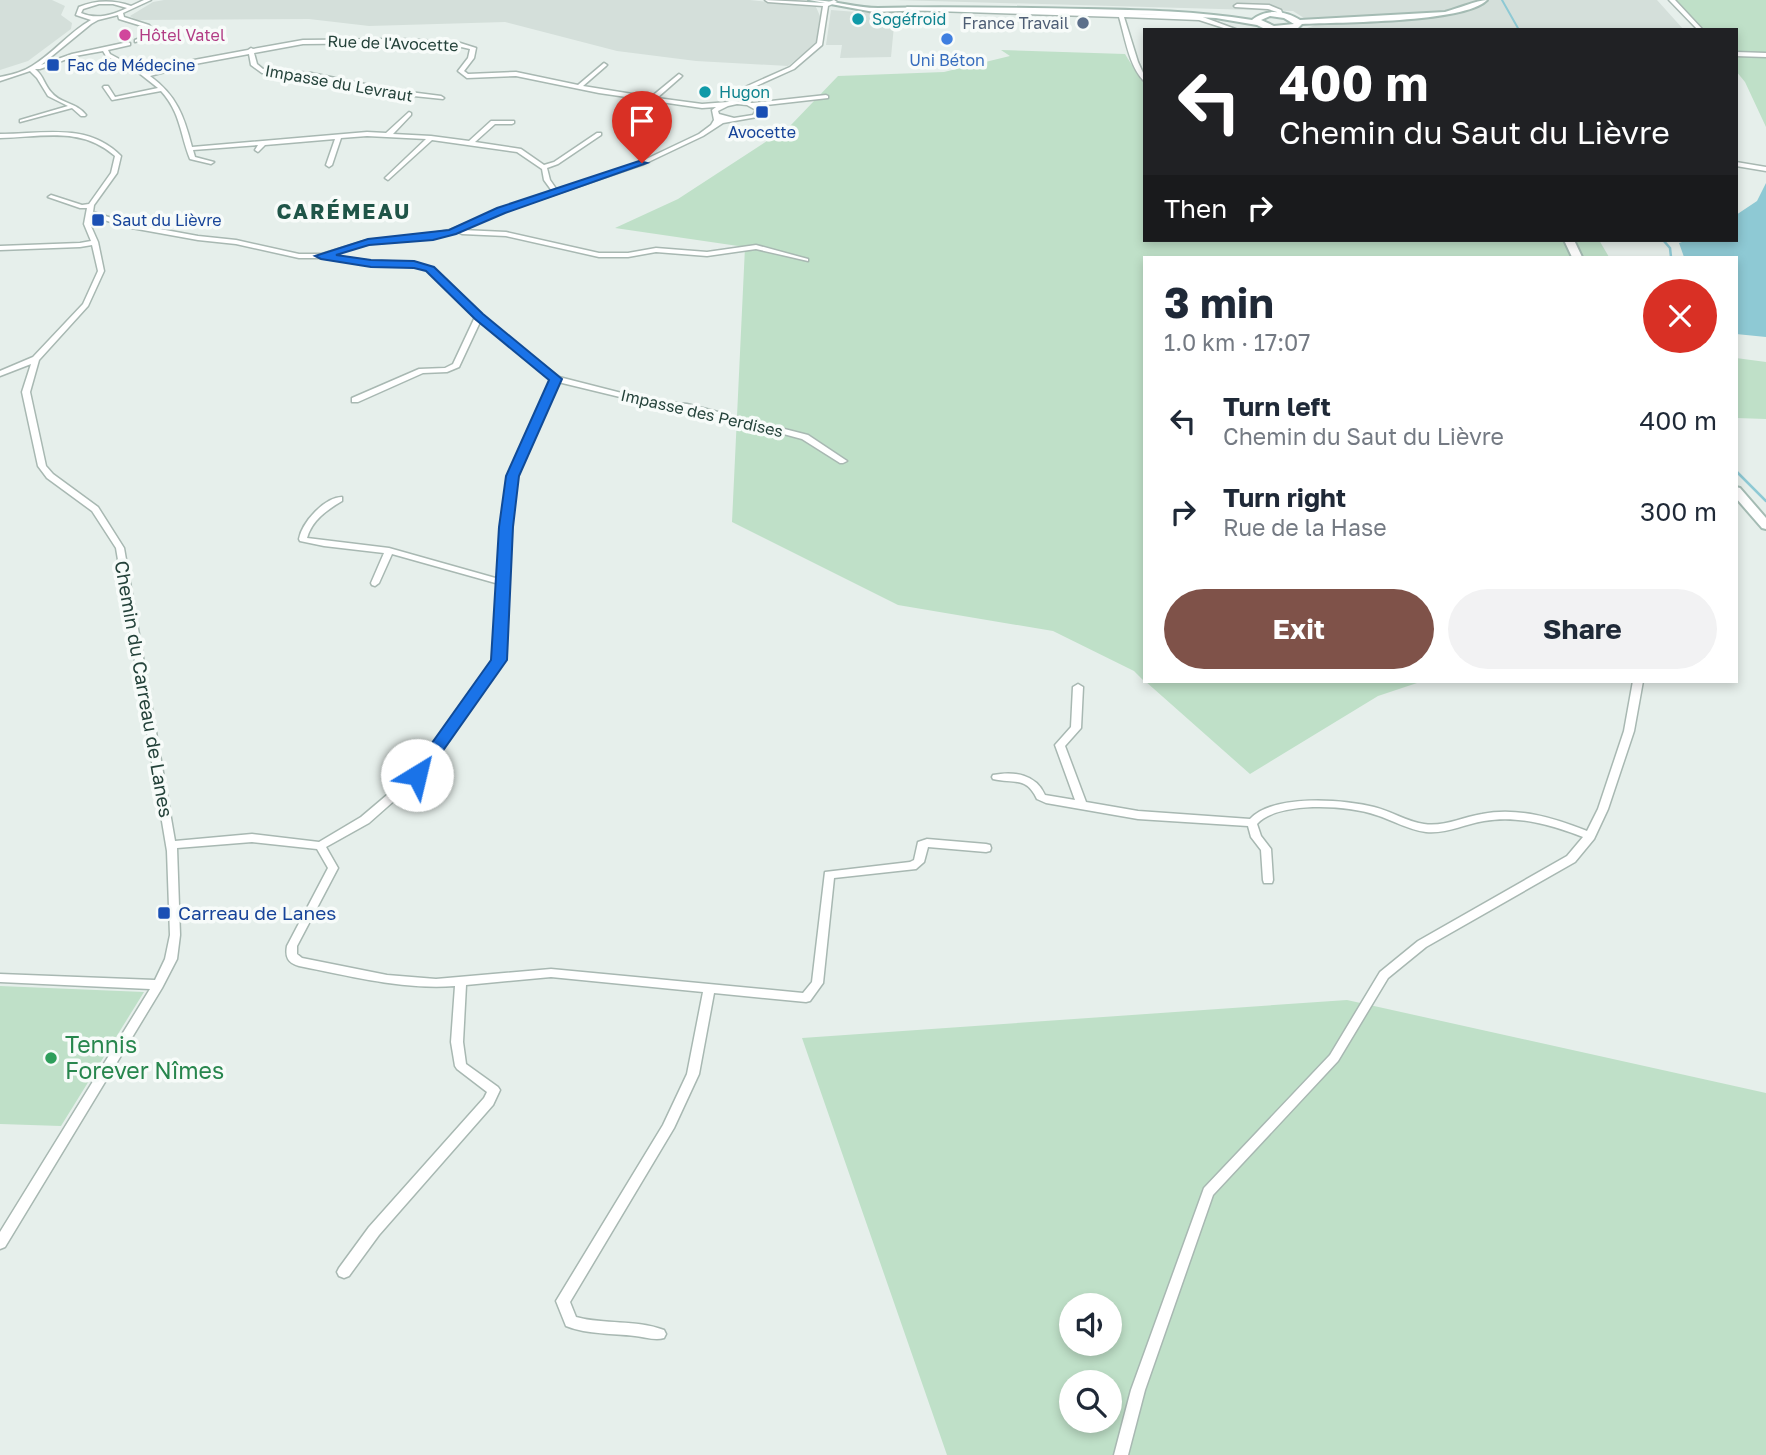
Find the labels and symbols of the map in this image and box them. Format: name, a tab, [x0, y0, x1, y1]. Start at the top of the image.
place label: Sogéfroid	[872, 9, 946, 29]
marker: Sogéfroid	[850, 11, 866, 27]
place label: France Travail	[962, 13, 1069, 33]
marker: France Travail	[1075, 15, 1091, 31]
place label: Hôtel Vatel	[139, 25, 225, 45]
marker: Hôtel Vatel	[117, 27, 133, 43]
street label: Rue de l'Avocette	[327, 31, 459, 55]
marker: Uni Béton	[939, 31, 955, 47]
place label: Uni Béton	[909, 50, 985, 70]
place label: Fac de Médecine	[67, 55, 195, 75]
marker: Fac de Médecine	[45, 57, 61, 73]
street label: Impasse du Levraut	[263, 60, 415, 106]
place label: Hugon	[719, 82, 770, 102]
marker: Hugon	[697, 84, 713, 100]
pin	[612, 91, 672, 163]
marker: Avocette	[754, 104, 770, 120]
place label: Avocette	[728, 122, 796, 142]
district label: CARÉMEAU	[277, 198, 411, 224]
place label: Saut du Lièvre	[112, 210, 222, 230]
marker: Saut du Lièvre	[90, 212, 106, 228]
street label: Impasse des Perdises	[619, 385, 785, 441]
street label: Chemin du Carreau de Lanes	[111, 559, 178, 819]
position arrow	[380, 738, 454, 812]
place label: Carreau de Lanes	[178, 901, 336, 924]
marker: Carreau de Lanes	[156, 905, 172, 921]
place label: Tennis Forever Nîmes	[65, 1030, 224, 1084]
marker: Tennis Forever Nîmes	[43, 1050, 59, 1066]

